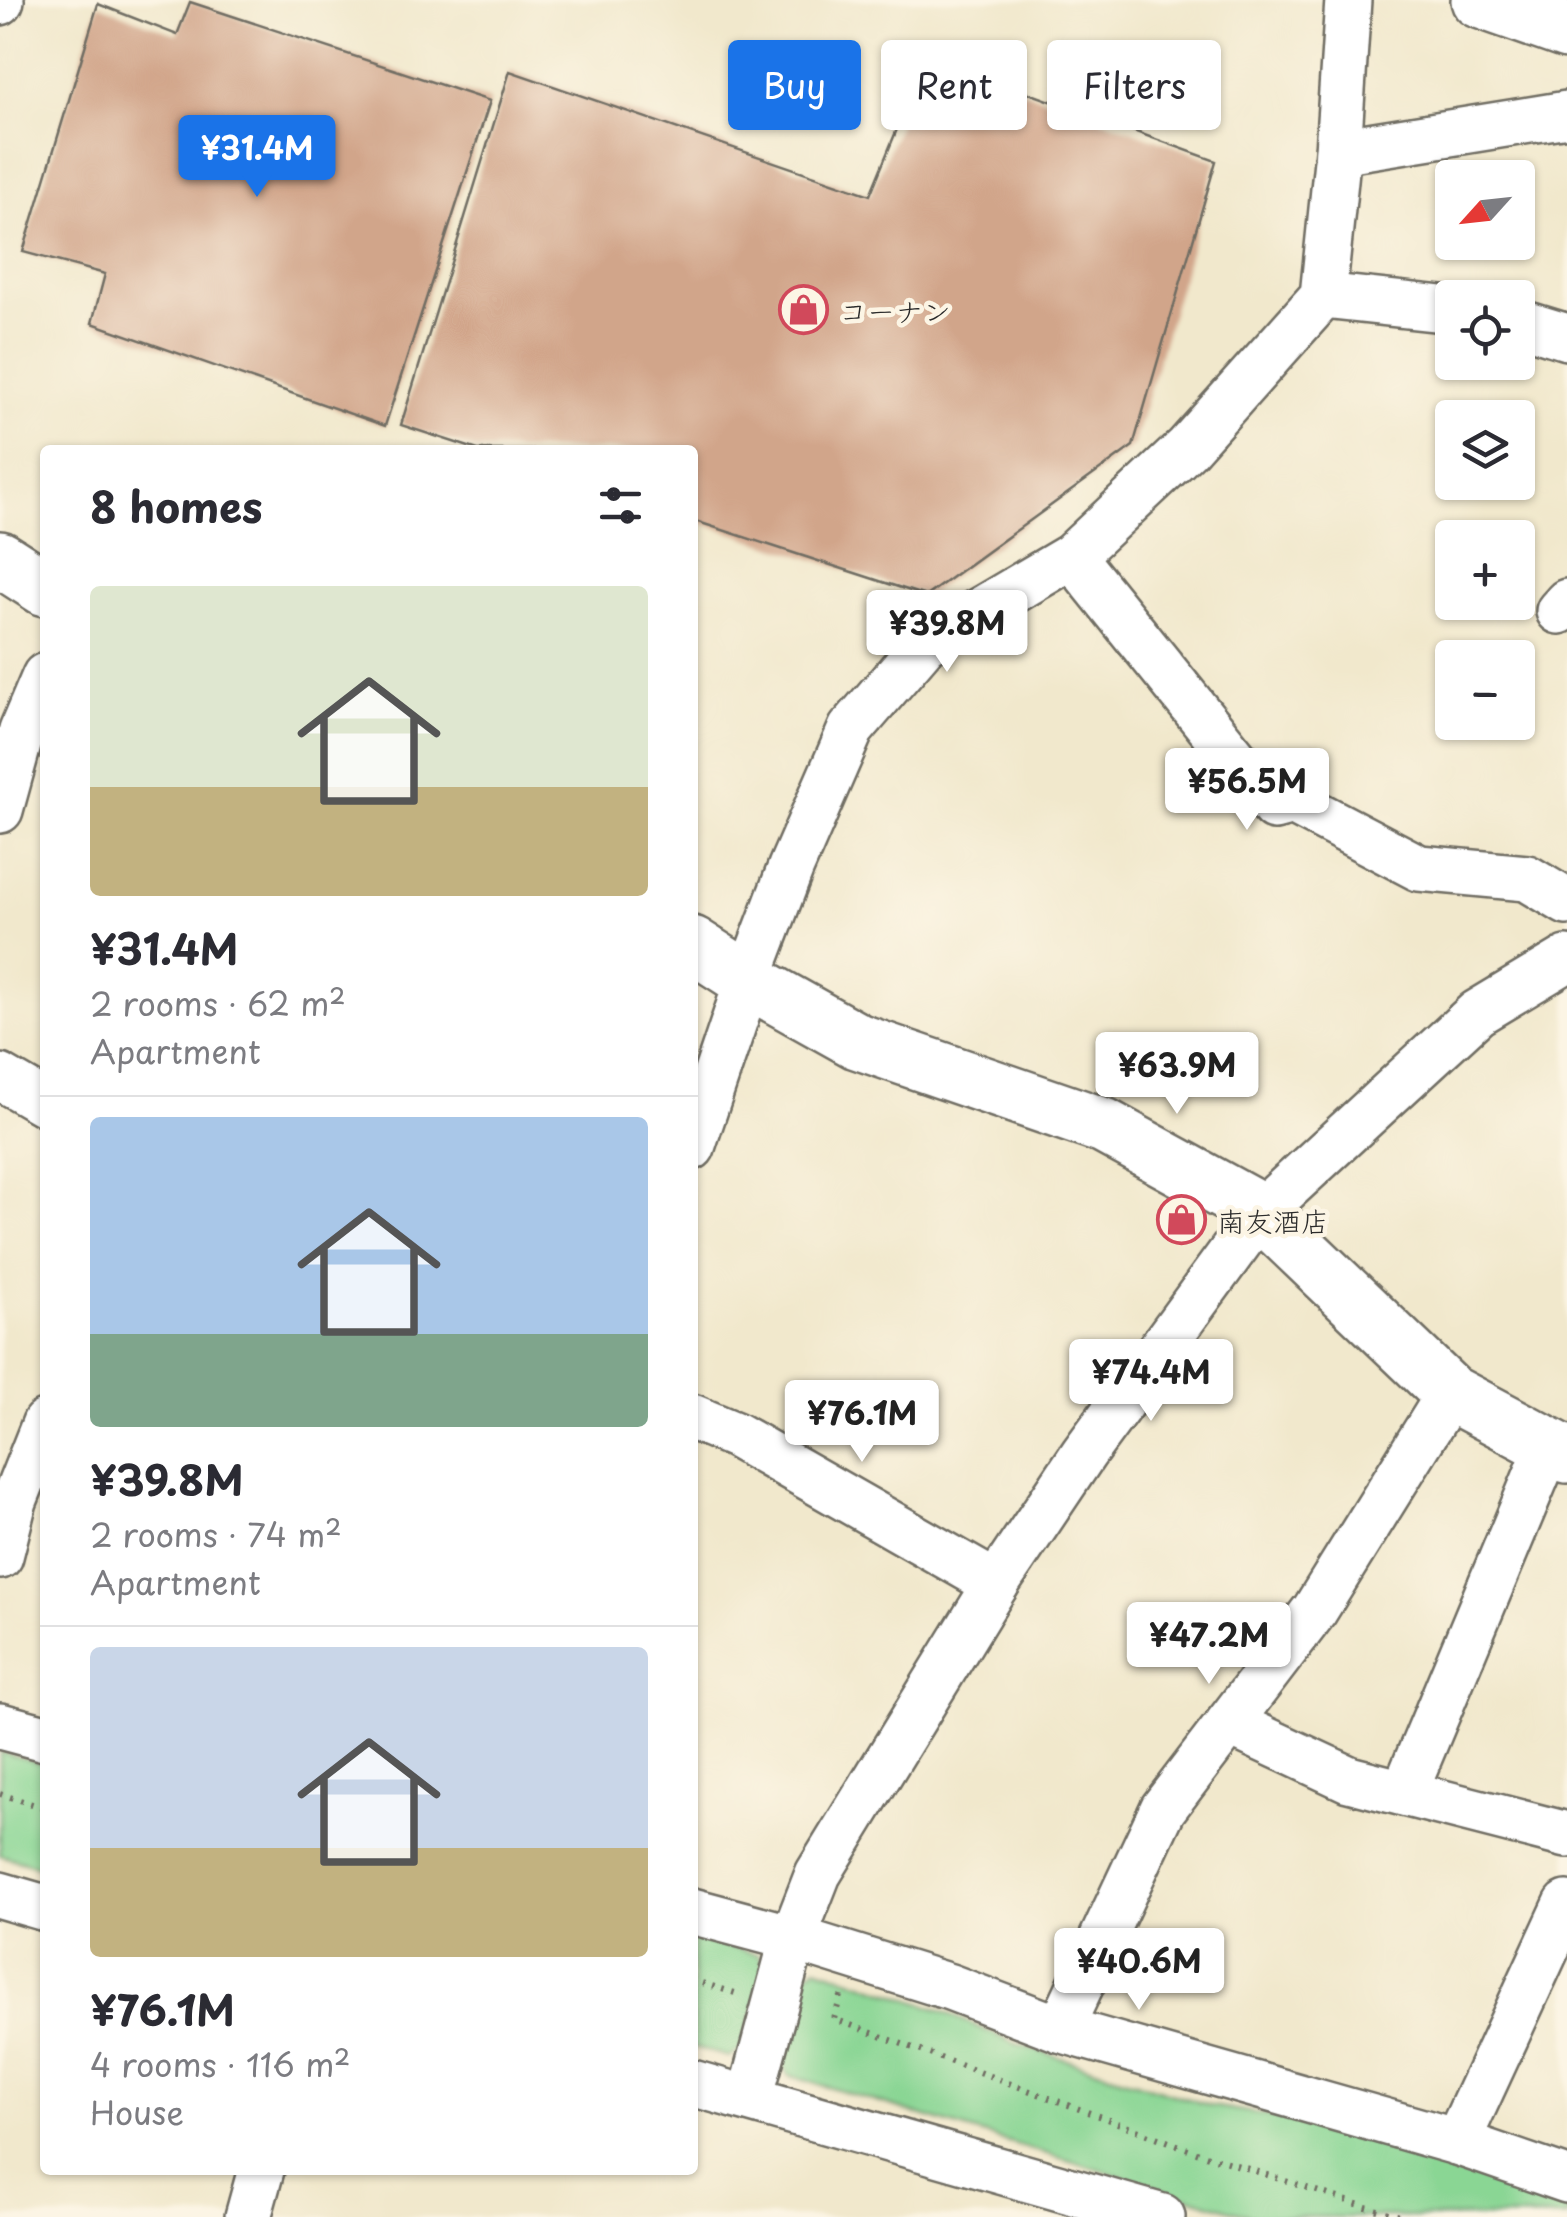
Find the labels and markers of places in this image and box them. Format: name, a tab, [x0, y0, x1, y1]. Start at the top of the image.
pin: ¥31.4M	[176, 115, 338, 200]
shop icon: コーナン	[778, 284, 830, 336]
place label: コーナン	[839, 289, 951, 332]
pin: ¥39.8M	[866, 590, 1028, 675]
pin: ¥56.5M	[1166, 748, 1328, 833]
pin: ¥63.9M	[1096, 1032, 1258, 1117]
shop icon: 南友酒店	[1156, 1194, 1208, 1246]
place label: 南友酒店	[1217, 1199, 1329, 1242]
pin: ¥74.4M	[1070, 1339, 1232, 1424]
pin: ¥76.1M	[781, 1380, 943, 1465]
pin: ¥47.2M	[1128, 1602, 1290, 1687]
pin: ¥40.6M	[1058, 1928, 1220, 2013]

